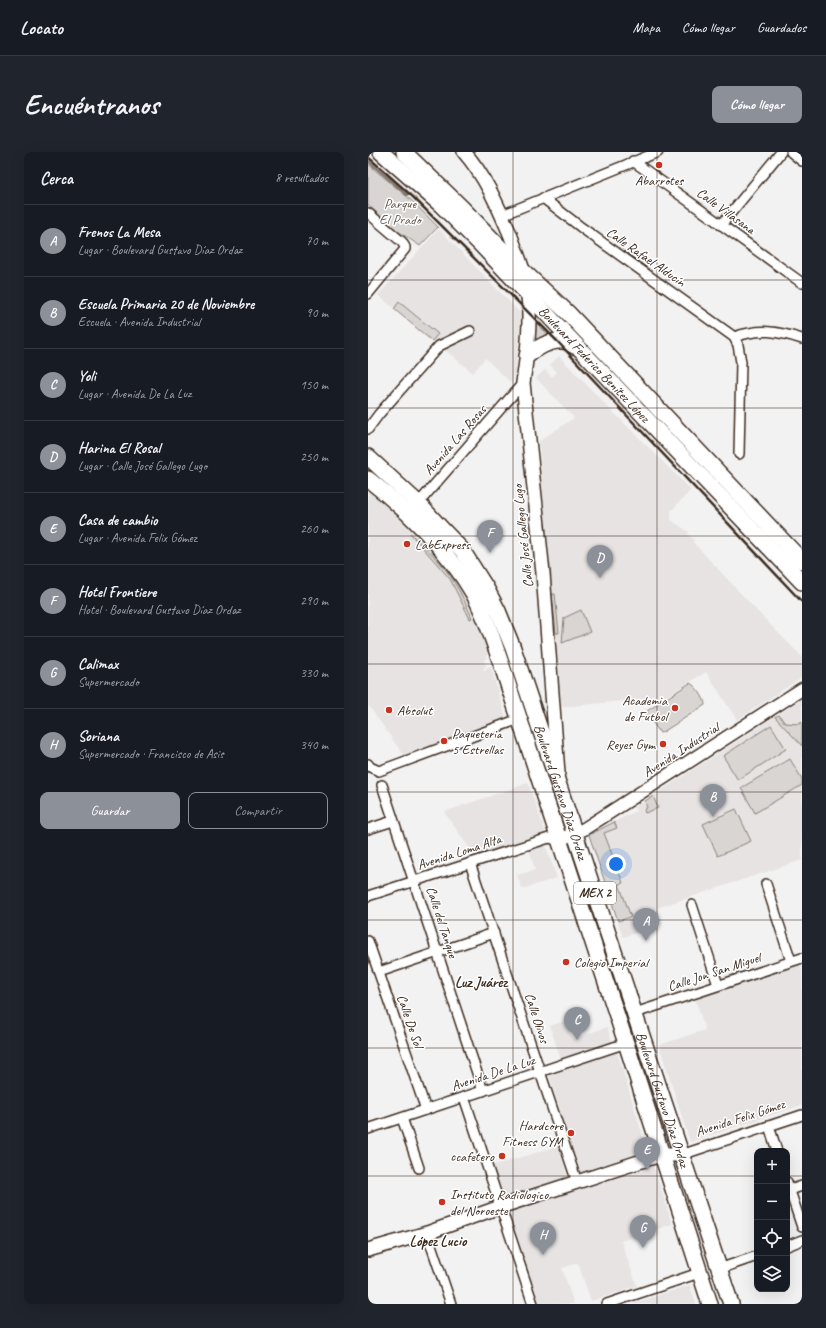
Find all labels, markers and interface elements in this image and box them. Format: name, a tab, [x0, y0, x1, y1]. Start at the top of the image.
text: Locato	[20, 16, 63, 40]
text: Mapa	[633, 19, 660, 36]
text: Cómo llegar	[682, 19, 735, 36]
text: Guardados	[757, 19, 806, 36]
button: Cómo llegar	[712, 86, 802, 123]
text: Encuéntranos	[24, 87, 159, 122]
marker: Abarrotes	[654, 160, 664, 170]
text: Cerca	[40, 168, 73, 189]
text: 8 resultados	[275, 170, 328, 186]
place label: Abarrotes	[635, 172, 684, 189]
street label: Calle Villasana	[693, 184, 760, 239]
park label: Parque El Prado	[379, 195, 423, 228]
text: Frenos La Mesa	[78, 223, 160, 242]
street label: Calle Rafael Alducín	[603, 223, 689, 291]
text: A	[50, 233, 56, 249]
text: 70 m	[306, 233, 328, 249]
text: Lugar · Boulevard Gustavo Díaz Ordaz	[78, 242, 242, 258]
text: Escuela Primaria 20 de Noviembre	[78, 295, 254, 314]
street label: Boulevard Federico Benítez López	[535, 302, 655, 427]
text: B	[50, 305, 56, 321]
text: 90 m	[306, 305, 328, 321]
text: Escuela · Avenida Industrial	[78, 314, 200, 330]
text: Yoli	[78, 367, 96, 386]
text: C	[50, 377, 56, 393]
text: 150 m	[300, 377, 328, 393]
text: Lugar · Avenida De La Luz	[78, 386, 191, 402]
street label: Avenida Las Rosas	[420, 401, 491, 478]
text: Harina El Rosal	[78, 439, 160, 458]
text: D	[49, 449, 57, 465]
text: 250 m	[300, 449, 328, 465]
text: Lugar · Calle José Gallego Lugo	[78, 458, 207, 474]
street label: Calle José Gallego Lugo	[509, 482, 537, 588]
text: Casa de cambio	[78, 511, 158, 530]
pin: F	[477, 520, 503, 553]
text: E	[50, 521, 56, 537]
text: 260 m	[300, 521, 328, 537]
text: Lugar · Avenida Felix Gómez	[78, 530, 197, 546]
place label: LabExpress	[415, 536, 471, 553]
marker: LabExpress	[402, 539, 412, 549]
pin: D	[587, 545, 613, 578]
text: Hotel Frontiere	[78, 583, 156, 602]
text: F	[50, 593, 56, 609]
text: 290 m	[300, 593, 328, 609]
text: Hotel · Boulevard Gustavo Díaz Ordaz	[78, 602, 241, 618]
text: Calimax	[78, 655, 118, 674]
text: G	[50, 665, 56, 681]
text: 330 m	[300, 665, 328, 681]
text: Supermercado	[78, 674, 139, 690]
place label: Academia de Futbol	[622, 692, 670, 725]
place label: Absolut	[397, 702, 433, 719]
marker: Academia de Futbol	[670, 703, 680, 713]
marker: Absolut	[384, 705, 394, 715]
street label: Avenida Industrial	[640, 718, 724, 781]
street label: Boulevard Gustavo Díaz Ordaz	[531, 722, 592, 863]
place label: Paqueteria 5 Estrellas	[452, 725, 505, 758]
text: Soriana	[78, 727, 119, 746]
marker: Paqueteria 5 Estrellas	[439, 736, 449, 746]
place label: Reyes Gym	[606, 736, 656, 753]
text: H	[49, 737, 57, 753]
text: 340 m	[300, 737, 328, 753]
marker: Reyes Gym	[658, 739, 668, 749]
text: Supermercado · Francisco de Asis	[78, 746, 224, 762]
pin: B	[700, 784, 726, 817]
button: Guardar	[40, 792, 180, 829]
button: Compartir	[188, 792, 328, 829]
street label: Avenida Loma Alta	[415, 830, 504, 874]
your location	[606, 854, 626, 874]
road number: MEX 2	[574, 882, 616, 904]
street label: Calle del Tanque	[423, 884, 462, 961]
pin: A	[633, 908, 659, 941]
street label: Calle Jon San Miguel	[666, 948, 765, 995]
place label: Colegio Imperial	[574, 954, 650, 971]
marker: Colegio Imperial	[561, 957, 571, 967]
district label: Luz Juárez	[455, 973, 509, 992]
street label: Calle Olivos	[521, 991, 553, 1046]
street label: Calle De Sol	[393, 992, 428, 1052]
pin: C	[564, 1007, 590, 1040]
street label: Boulevard Gustavo Díaz Ordaz	[633, 1030, 694, 1171]
street label: Avenida De La Luz	[449, 1051, 538, 1094]
street label: Avenida Felix Gómez	[693, 1095, 788, 1140]
place label: Hardcore Fitness GYM	[502, 1117, 564, 1150]
marker: Hardcore Fitness GYM	[566, 1128, 576, 1138]
pin: E	[634, 1137, 660, 1170]
place label: ccafetero	[450, 1148, 495, 1165]
map controls	[754, 1148, 790, 1292]
button: +	[754, 1148, 790, 1184]
marker: ccafetero	[497, 1151, 507, 1161]
button: −	[754, 1184, 790, 1220]
place label: Instituto Radiologico del Noroeste	[450, 1186, 549, 1219]
marker: Instituto Radiologico del Noroeste	[437, 1197, 447, 1207]
pin: G	[630, 1215, 656, 1248]
button: locate	[754, 1220, 790, 1256]
pin: H	[530, 1222, 556, 1255]
district label: López Lucio	[410, 1232, 468, 1251]
button: layers	[754, 1256, 790, 1292]

